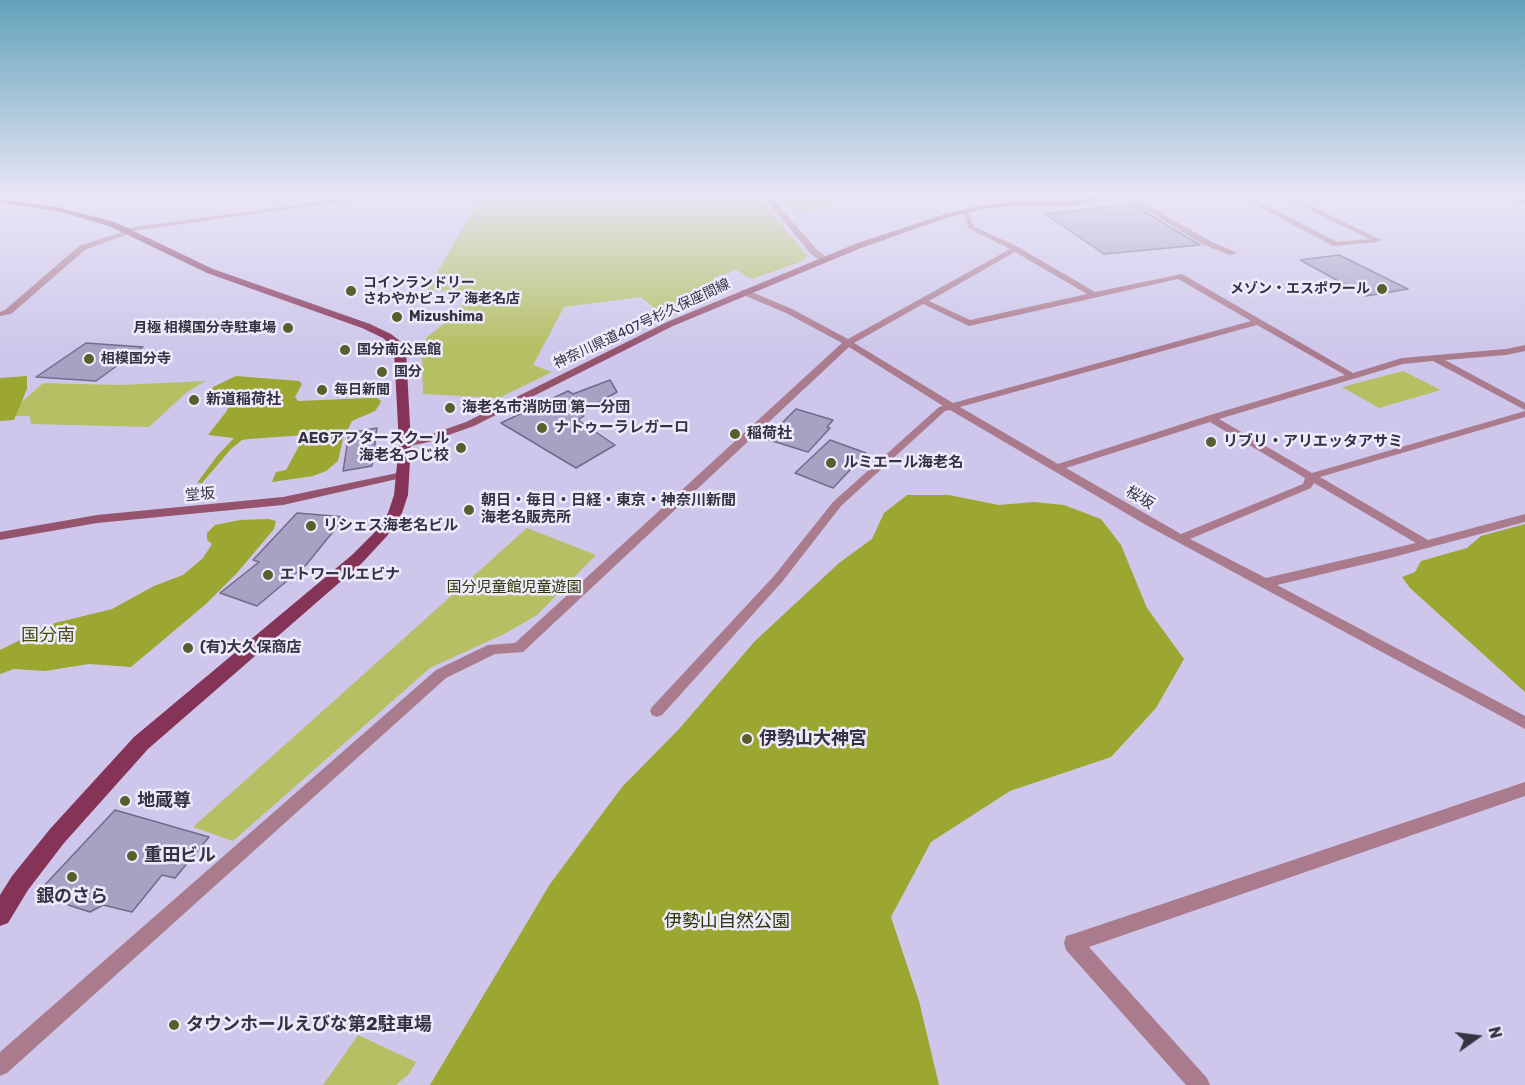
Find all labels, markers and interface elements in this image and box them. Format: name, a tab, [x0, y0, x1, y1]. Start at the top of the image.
place label: コインランドリー さわやかピュア 海老名店	[363, 275, 520, 308]
street label: 神奈川県道407号杉久保座間線	[551, 276, 733, 372]
place label: メゾン・エスポワール	[1230, 281, 1370, 297]
marker: メゾン・エスポワール	[1375, 282, 1389, 296]
marker: コインランドリー さわやかピュア 海老名店	[344, 284, 358, 298]
place label: Mizushima	[409, 309, 483, 325]
marker: Mizushima	[390, 310, 404, 324]
place label: 月極 相模国分寺駐車場	[133, 320, 276, 336]
marker: 月極 相模国分寺駐車場	[281, 321, 295, 335]
place label: 国分南公民館	[357, 342, 441, 358]
marker: 国分南公民館	[338, 343, 352, 357]
place label: 相模国分寺	[101, 351, 171, 367]
marker: 相模国分寺	[82, 352, 96, 366]
place label: 国分	[394, 364, 422, 380]
marker: 国分	[375, 365, 389, 379]
place label: 毎日新聞	[334, 382, 390, 398]
marker: 毎日新聞	[315, 383, 329, 397]
place label: 新道稲荷社	[206, 391, 281, 409]
marker: 新道稲荷社	[187, 393, 201, 407]
place label: 海老名市消防団 第一分団	[462, 399, 630, 417]
marker: 海老名市消防団 第一分団	[443, 401, 457, 415]
place label: ナトゥーラレガーロ	[554, 419, 689, 437]
marker: ナトゥーラレガーロ	[535, 421, 549, 435]
place label: 稲荷社	[747, 425, 792, 443]
marker: 稲荷社	[728, 427, 742, 441]
place label: AEGアフタースクール 海老名つじ校	[298, 430, 449, 465]
place label: リブリ・アリエッタアサミ	[1223, 433, 1403, 451]
marker: リブリ・アリエッタアサミ	[1204, 435, 1218, 449]
marker: AEGアフタースクール 海老名つじ校	[454, 441, 468, 455]
place label: ルミエール海老名	[843, 454, 963, 472]
marker: ルミエール海老名	[824, 456, 838, 470]
street label: 桜坂	[1123, 483, 1157, 513]
street label: 堂坂	[184, 485, 216, 505]
place label: 朝日・毎日・日経・東京・神奈川新聞 海老名販売所	[481, 492, 736, 527]
marker: 朝日・毎日・日経・東京・神奈川新聞 海老名販売所	[462, 503, 476, 517]
place label: リシェス海老名ビル	[323, 517, 458, 535]
marker: リシェス海老名ビル	[304, 519, 318, 533]
place label: エトワールエビナ	[280, 566, 400, 584]
marker: エトワールエビナ	[261, 568, 275, 582]
park label: 国分児童館児童遊園	[447, 579, 581, 597]
district label: 国分南	[21, 625, 75, 647]
place label: (有)大久保商店	[200, 639, 302, 657]
marker: (有)大久保商店	[181, 641, 195, 655]
place label: 伊勢山大神宮	[759, 728, 867, 750]
marker: 伊勢山大神宮	[740, 732, 754, 746]
place label: 地蔵尊	[137, 790, 191, 812]
marker: 地蔵尊	[118, 794, 132, 808]
place label: 重田ビル	[144, 845, 216, 867]
marker: 重田ビル	[125, 849, 139, 863]
marker: 銀のさら	[65, 870, 79, 884]
place label: 銀のさら	[36, 886, 108, 908]
park label: 伊勢山自然公園	[664, 911, 790, 933]
north arrow	[1447, 1007, 1507, 1067]
place label: タウンホールえびな第2駐車場	[186, 1014, 432, 1036]
marker: タウンホールえびな第2駐車場	[167, 1018, 181, 1032]
text: N	[1484, 1025, 1506, 1040]

